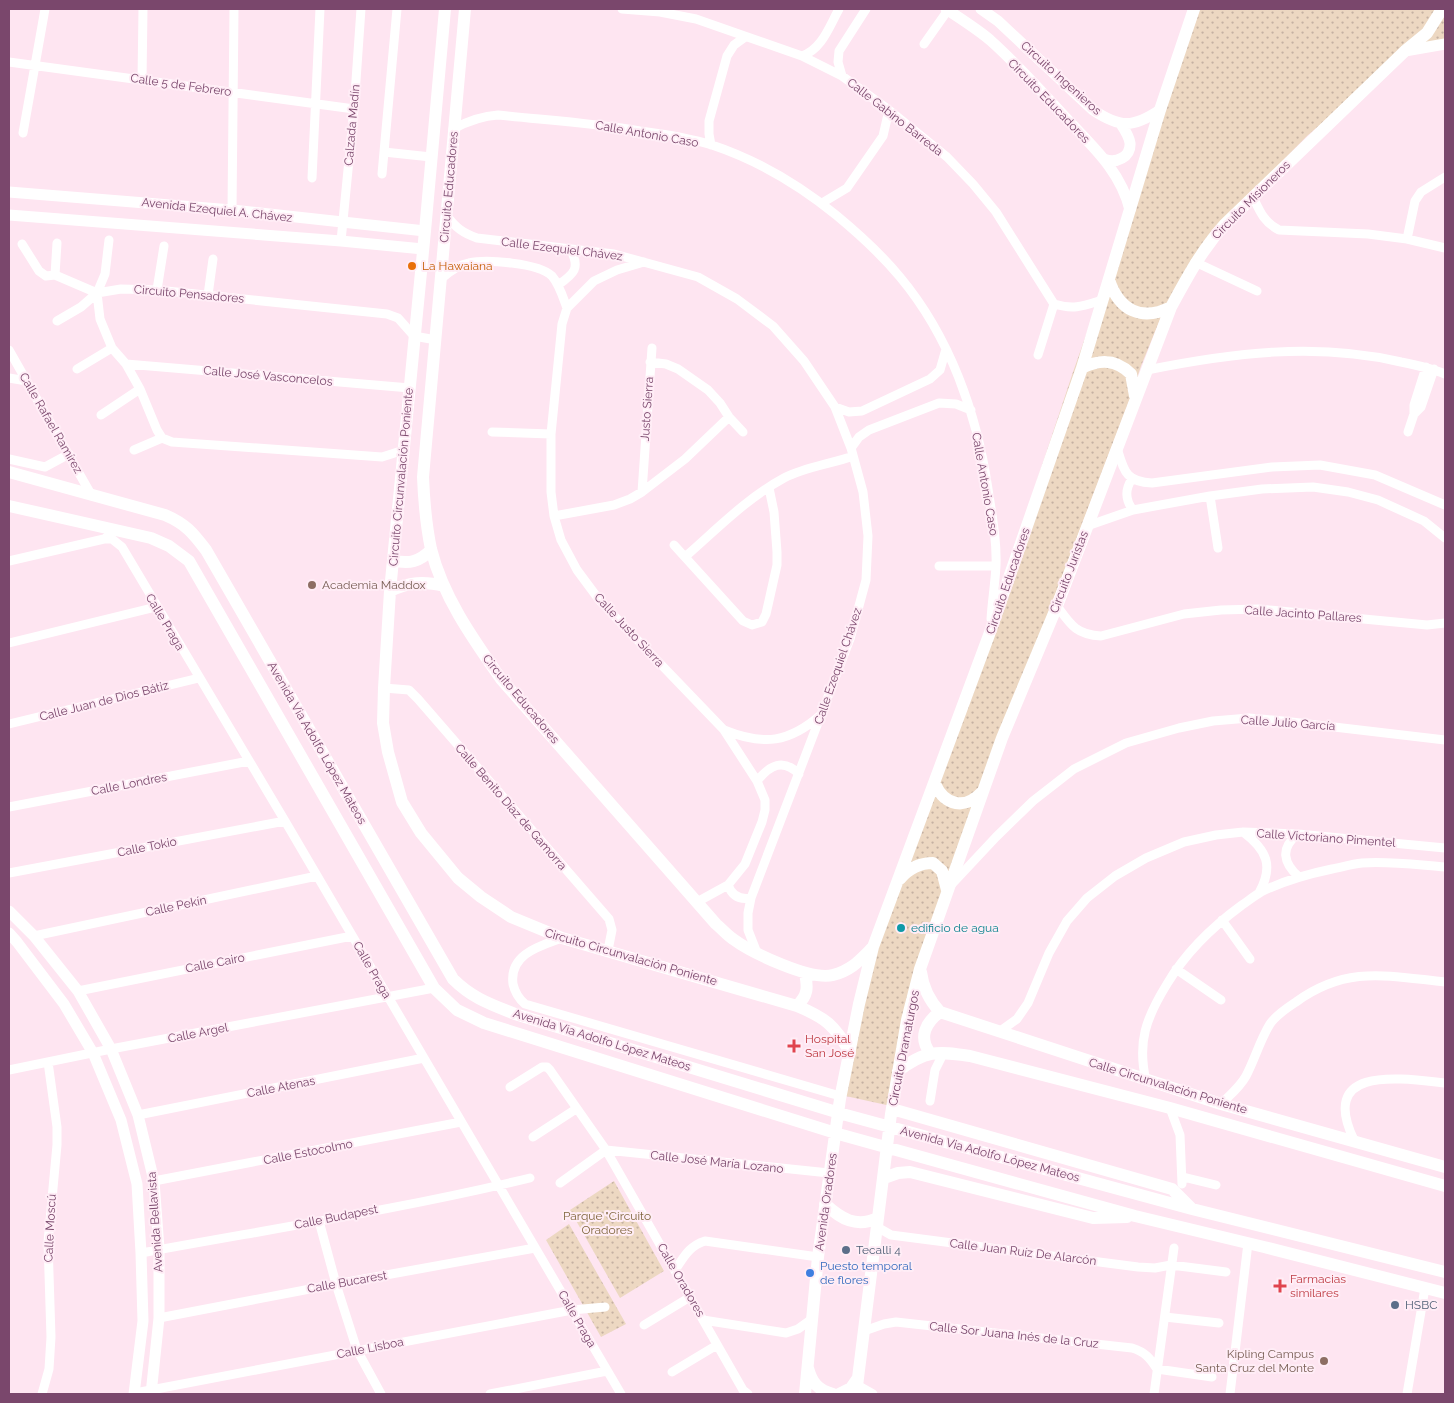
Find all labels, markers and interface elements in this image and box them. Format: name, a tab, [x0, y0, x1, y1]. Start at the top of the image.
street label: Circuito Ingenieros	[1018, 38, 1104, 118]
street label: Circuito Educadores	[1005, 56, 1093, 146]
street label: Calle 5 de Febrero	[130, 71, 232, 99]
street label: Calle Gabino Barreda	[844, 75, 946, 159]
street label: Calzada Madín	[341, 84, 363, 166]
street label: Calle Antonio Caso	[594, 118, 700, 150]
street label: Circuito Educadores	[437, 131, 461, 243]
street label: Circuito Misioneros	[1209, 158, 1293, 242]
street label: Avenida Ezequiel A. Chávez	[141, 195, 293, 225]
street label: Calle Ezequiel Chávez	[500, 235, 624, 263]
place label: La Hawaiana	[422, 259, 493, 273]
marker: La Hawaiana	[406, 260, 418, 272]
street label: Circuito Pensadores	[133, 282, 245, 306]
street label: Calle José Vasconcelos	[203, 363, 333, 389]
street label: Calle Rafael Ramírez	[16, 370, 86, 476]
street label: Justo Sierra	[638, 376, 656, 442]
street label: Circuito Circunvalación Poniente	[386, 387, 416, 567]
street label: Calle Antonio Caso	[969, 431, 1001, 537]
street label: Circuito Educadores	[983, 526, 1033, 636]
street label: Circuito Juristas	[1047, 529, 1091, 615]
place label: Academia Maddox	[322, 578, 426, 592]
marker: Academia Maddox	[306, 579, 318, 591]
street label: Calle Justo Sierra	[591, 590, 667, 670]
street label: Calle Praga	[143, 591, 187, 653]
street label: Calle Jacinto Pallares	[1244, 603, 1362, 625]
street label: Calle Ezequiel Chávez	[811, 606, 865, 726]
street label: Circuito Educadores	[480, 652, 562, 746]
street label: Avenida Via Adolfo López Mateos	[265, 659, 369, 827]
street label: Calle Juan de Dios Bátiz	[38, 678, 170, 724]
street label: Calle Julio García	[1240, 713, 1336, 733]
street label: Calle Benito Díaz de Gamorra	[452, 741, 570, 873]
street label: Calle Londres	[90, 770, 168, 798]
street label: Calle Victoriano Pimentel	[1256, 826, 1397, 850]
street label: Calle Tokio	[116, 834, 178, 860]
street label: Calle Pekín	[144, 893, 208, 919]
place label: edificio de agua	[911, 921, 999, 935]
marker: edificio de agua	[895, 922, 907, 934]
street label: Circuito Circunvalación Poniente	[543, 926, 719, 988]
street label: Calle Praga	[350, 939, 394, 1001]
street label: Calle Cairo	[184, 950, 246, 976]
street label: Circuito Dramaturgos	[886, 989, 922, 1107]
street label: Avenida Via Adolfo López Mateos	[511, 1006, 693, 1074]
street label: Calle Argel	[167, 1020, 230, 1046]
place label: Hospital San José	[805, 1032, 854, 1060]
marker: Hospital San José	[787, 1039, 801, 1053]
street label: Calle Circunvalación Poniente	[1087, 1055, 1249, 1117]
street label: Calle Atenas	[246, 1073, 316, 1100]
street label: Avenida Via Adolfo López Mateos	[899, 1123, 1081, 1185]
street label: Calle Estocolmo	[262, 1136, 354, 1168]
street label: Calle José María Lozano	[650, 1148, 784, 1176]
street label: Avenida Oradores	[812, 1152, 840, 1252]
street label: Avenida Bellavista	[144, 1171, 166, 1273]
street label: Calle Moscú	[41, 1193, 59, 1263]
street label: Calle Budapest	[293, 1202, 379, 1232]
park label: Parque "Circuito Oradores	[563, 1209, 651, 1237]
street label: Calle Juan Ruíz De Alarcón	[949, 1236, 1097, 1268]
street label: Calle Oradores	[654, 1241, 708, 1319]
place label: Tecalli 4	[856, 1243, 901, 1257]
marker: Tecalli 4	[840, 1244, 852, 1256]
place label: Puesto temporal de flores	[820, 1259, 913, 1287]
marker: Puesto temporal de flores	[804, 1267, 816, 1279]
street label: Calle Bucarest	[306, 1268, 388, 1296]
place label: Farmacias similares	[1290, 1272, 1346, 1300]
marker: Farmacias similares	[1274, 1280, 1286, 1292]
street label: Calle Praga	[555, 1288, 599, 1350]
place label: HSBC	[1405, 1298, 1437, 1312]
marker: HSBC	[1389, 1299, 1401, 1311]
street label: Calle Sor Juana Inés de la Cruz	[929, 1319, 1099, 1351]
street label: Calle Lisboa	[335, 1335, 405, 1361]
place label: Kipling Campus Santa Cruz del Monte	[1195, 1347, 1314, 1375]
marker: Kipling Campus Santa Cruz del Monte	[1318, 1355, 1330, 1367]

